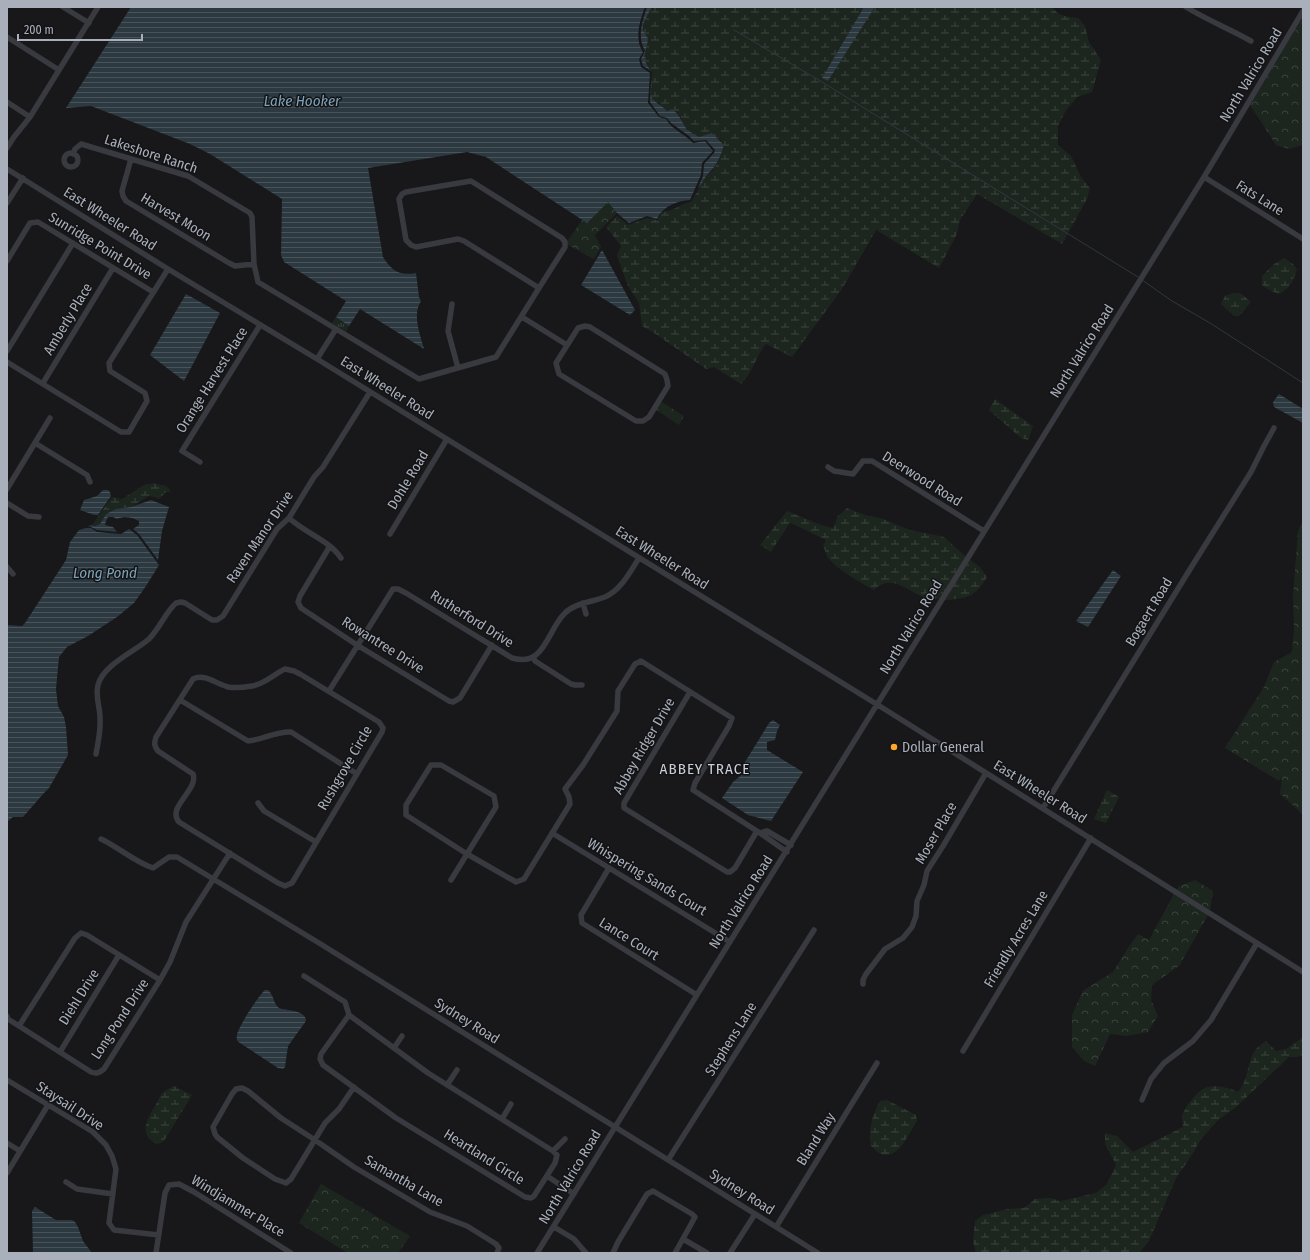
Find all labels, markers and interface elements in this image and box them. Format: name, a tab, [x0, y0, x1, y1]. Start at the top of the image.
scale bar	[18, 16, 142, 42]
text: 200 m	[24, 23, 54, 37]
street label: North Valrico Road	[1216, 25, 1286, 125]
water label: Lake Hooker	[264, 92, 341, 110]
street label: Lakeshore Ranch	[102, 131, 200, 177]
street label: Fats Lane	[1233, 177, 1287, 219]
street label: East Wheeler Road	[60, 184, 160, 254]
street label: Harvest Moon	[138, 189, 214, 245]
street label: Sunridge Point Drive	[46, 209, 155, 283]
street label: Amberly Place	[40, 280, 96, 358]
street label: North Valrico Road	[1046, 301, 1118, 401]
street label: Orange Harvest Place	[173, 324, 251, 436]
street label: East Wheeler Road	[337, 353, 437, 423]
street label: Dohle Road	[384, 447, 432, 513]
street label: Deerwood Road	[879, 448, 965, 510]
street label: Raven Manor Drive	[223, 488, 297, 586]
street label: East Wheeler Road	[612, 523, 712, 593]
water label: Long Pond	[73, 564, 137, 582]
street label: Bogaert Road	[1122, 575, 1176, 649]
street label: North Valrico Road	[876, 577, 946, 677]
street label: Rutherford Drive	[427, 587, 517, 651]
street label: Rowantree Drive	[339, 613, 427, 677]
street label: Abbey Ridger Drive	[610, 695, 679, 797]
street label: Rushgrove Circle	[314, 723, 376, 813]
place label: Dollar General	[902, 739, 984, 756]
marker: Dollar General	[889, 742, 899, 752]
street label: East Wheeler Road	[990, 757, 1090, 827]
district label: ABBEY TRACE	[660, 760, 750, 778]
street label: Moser Place	[911, 799, 961, 867]
street label: Whispering Sands Court	[584, 835, 710, 920]
street label: North Valrico Road	[705, 852, 777, 952]
street label: Friendly Acres Lane	[980, 887, 1052, 991]
street label: Lance Court	[596, 914, 662, 964]
street label: Diehl Drive	[55, 966, 103, 1028]
street label: Long Pond Drive	[88, 975, 152, 1062]
street label: Sydney Road	[431, 994, 503, 1048]
street label: Stephens Lane	[702, 999, 760, 1079]
street label: Staysail Drive	[33, 1078, 107, 1134]
street label: Bland Way	[793, 1109, 839, 1169]
street label: Heartland Circle	[441, 1125, 527, 1189]
street label: North Valrico Road	[535, 1127, 605, 1227]
street label: Samantha Lane	[362, 1152, 447, 1210]
street label: Sydney Road	[706, 1165, 778, 1219]
street label: Windjammer Place	[188, 1171, 288, 1241]

